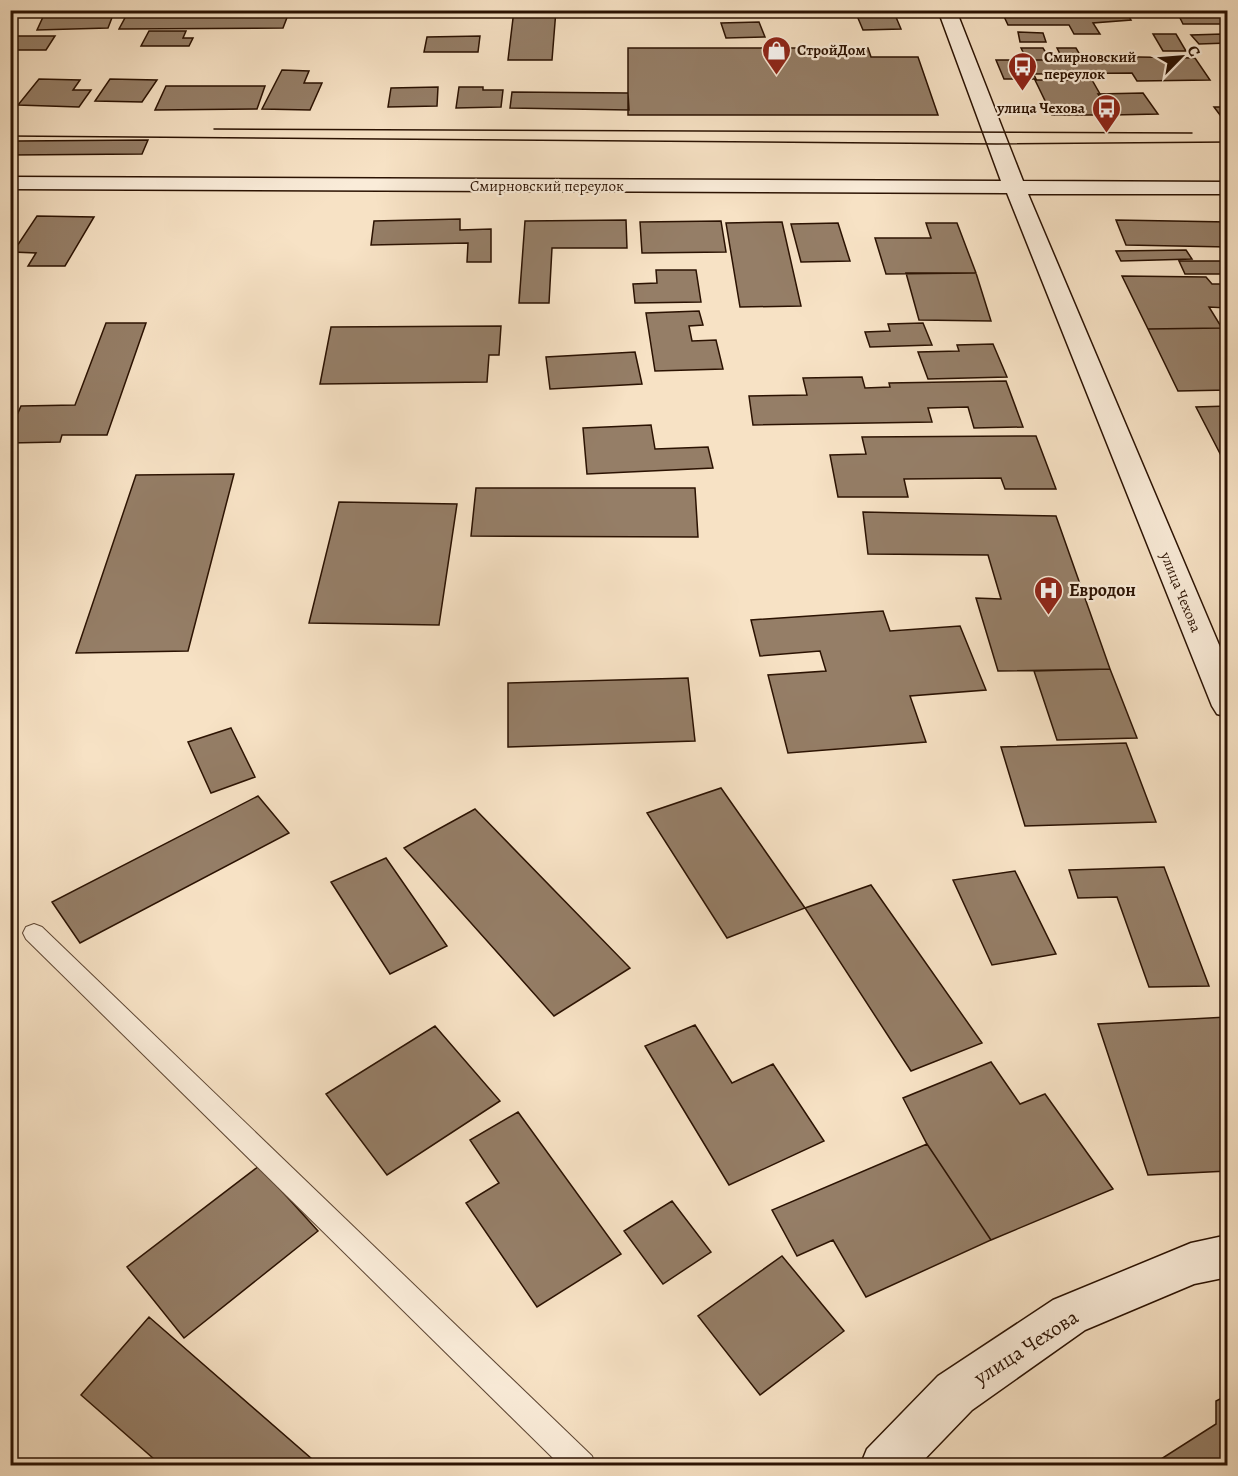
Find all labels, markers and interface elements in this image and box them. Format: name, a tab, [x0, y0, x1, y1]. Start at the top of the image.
north arrow	[1151, 27, 1211, 87]
shop icon: СтройДом	[760, 34, 792, 76]
place label: СтройДом	[797, 40, 866, 60]
text: С	[1182, 42, 1206, 60]
place label: Смирновский переулок	[1044, 47, 1136, 84]
bus stop icon: Смирновский переулок	[1007, 50, 1039, 92]
bus stop icon: улица Чехова	[1090, 92, 1122, 134]
place label: улица Чехова	[996, 98, 1086, 118]
street label: Смирновский переулок	[470, 176, 624, 196]
street label: улица Чехова	[1155, 548, 1206, 635]
hospital icon: Евродон	[1032, 574, 1064, 616]
place label: Евродон	[1069, 578, 1136, 602]
street label: улица Чехова	[968, 1303, 1084, 1392]

